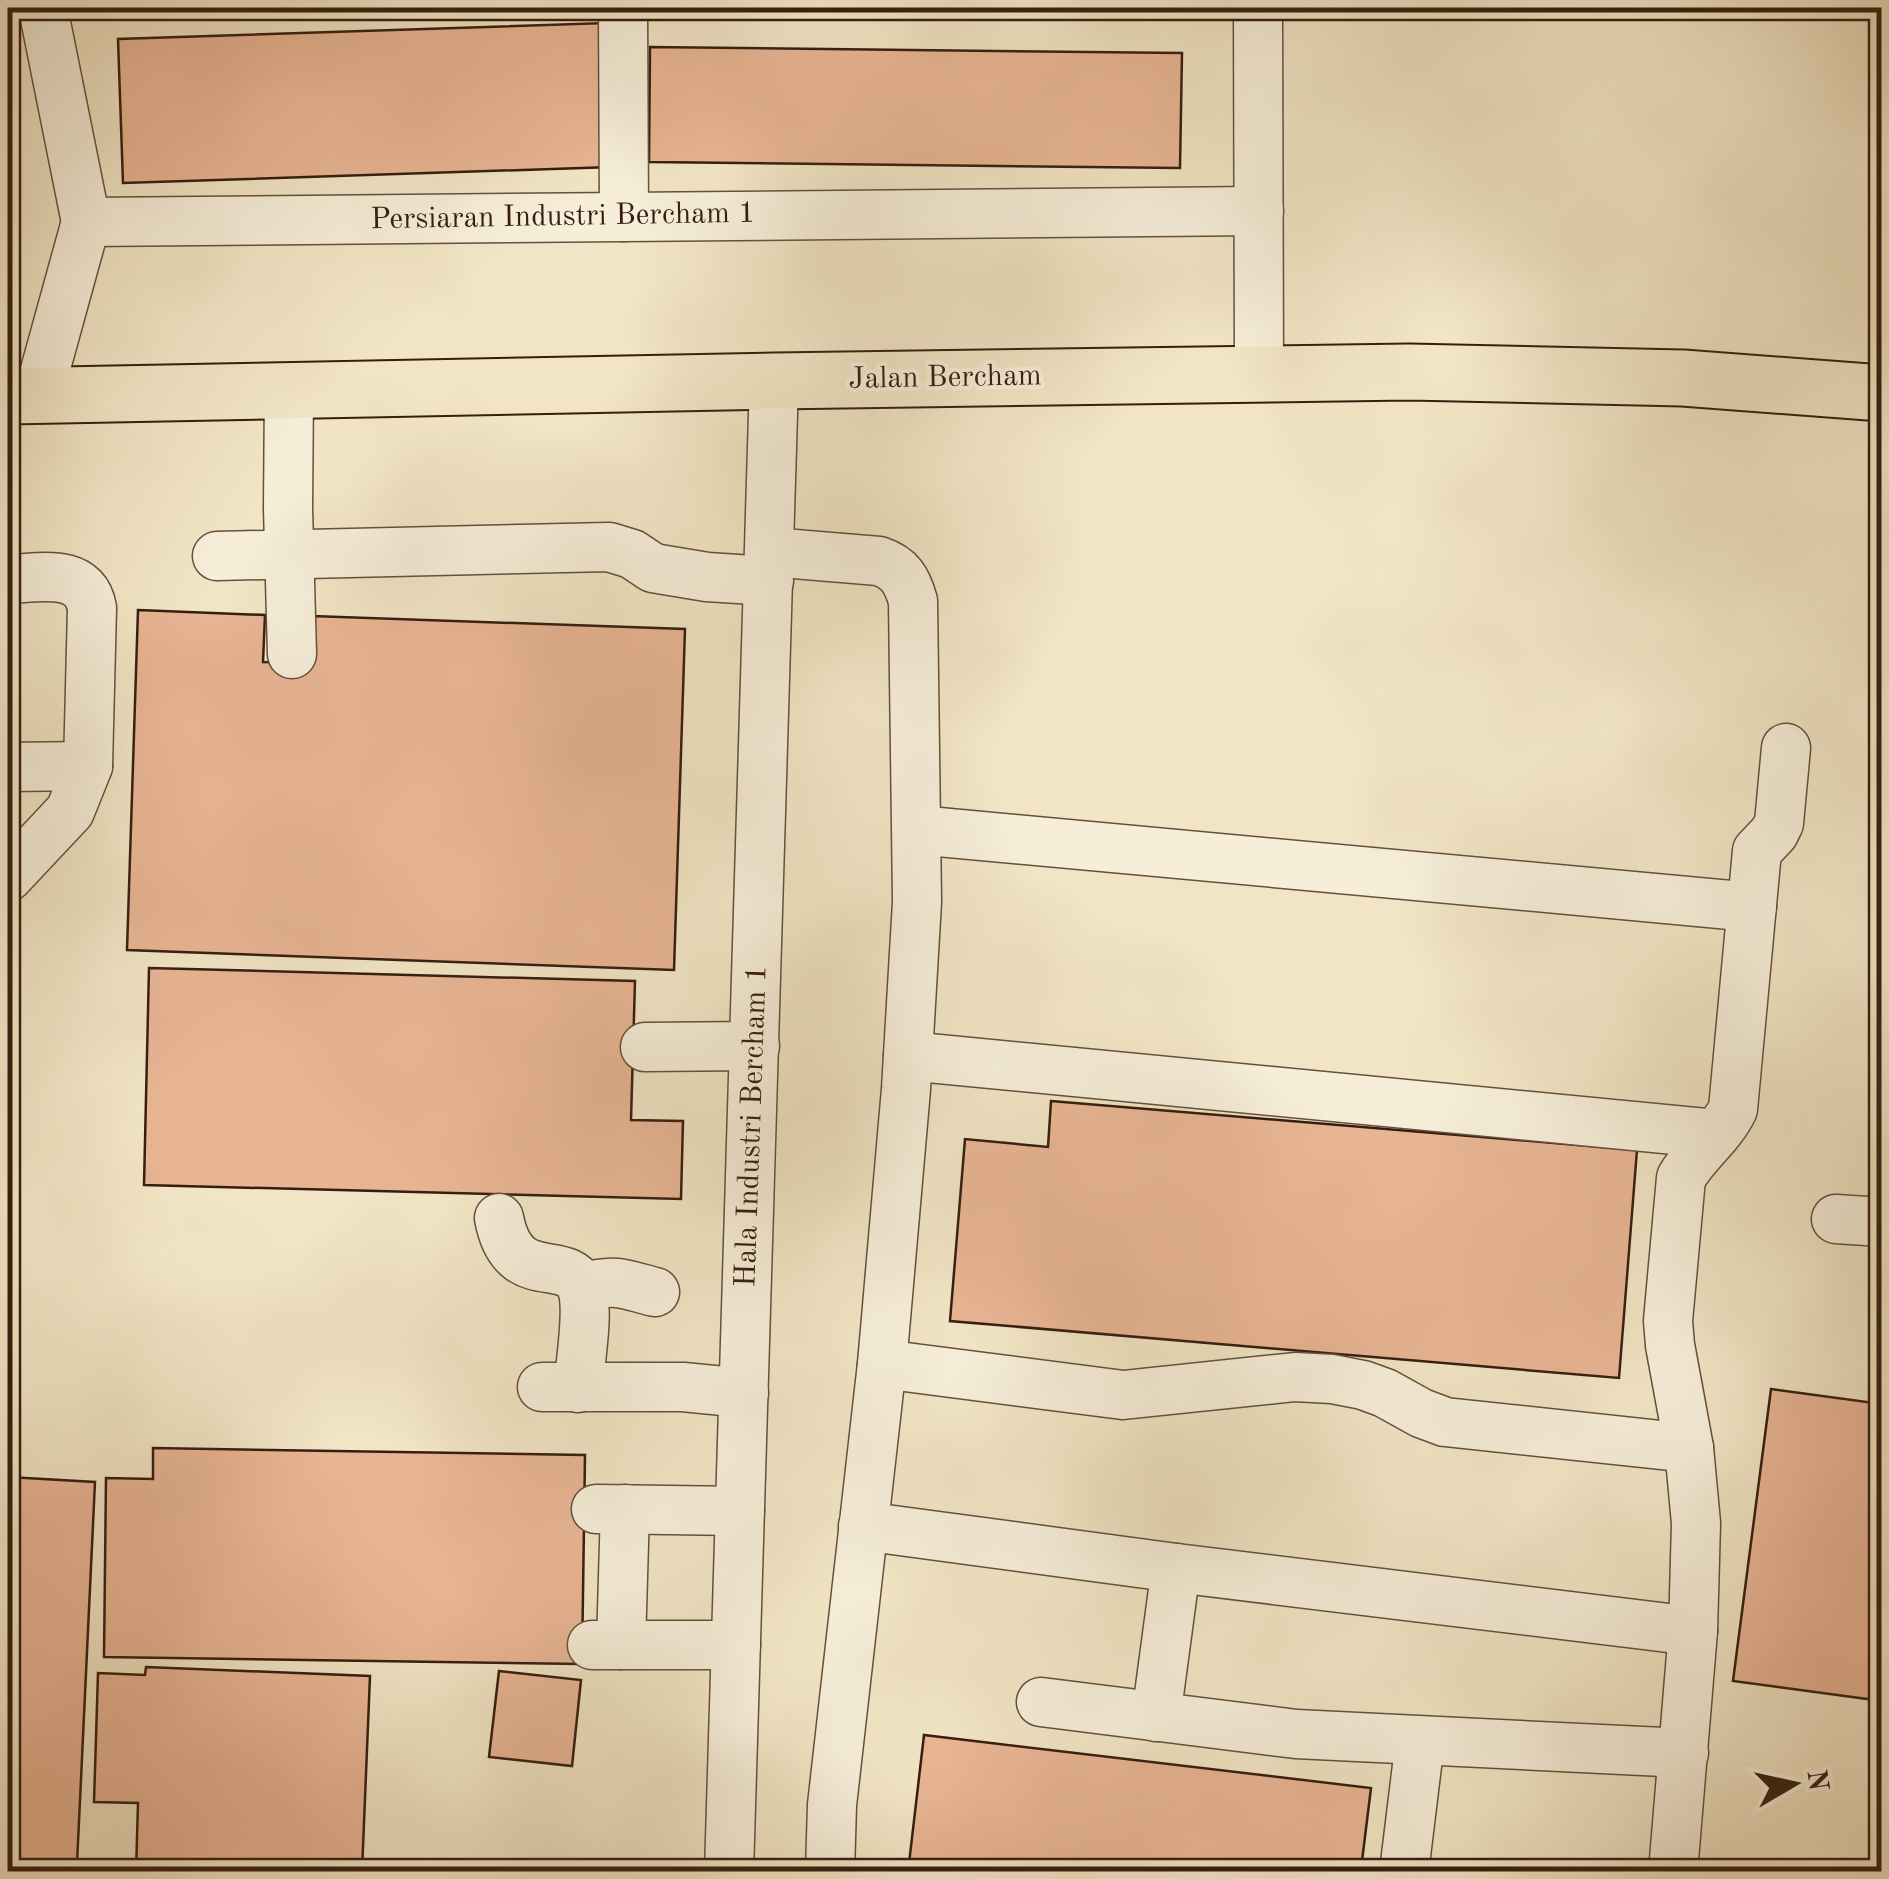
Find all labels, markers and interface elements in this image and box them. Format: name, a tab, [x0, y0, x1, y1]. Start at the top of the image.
street label: Persiaran Industri Bercham 1	[370, 199, 756, 235]
street label: Jalan Bercham	[848, 361, 1042, 395]
street label: Hala Industri Bercham 1	[731, 964, 773, 1288]
north arrow	[1744, 1734, 1844, 1834]
text: N	[1800, 1768, 1831, 1794]

